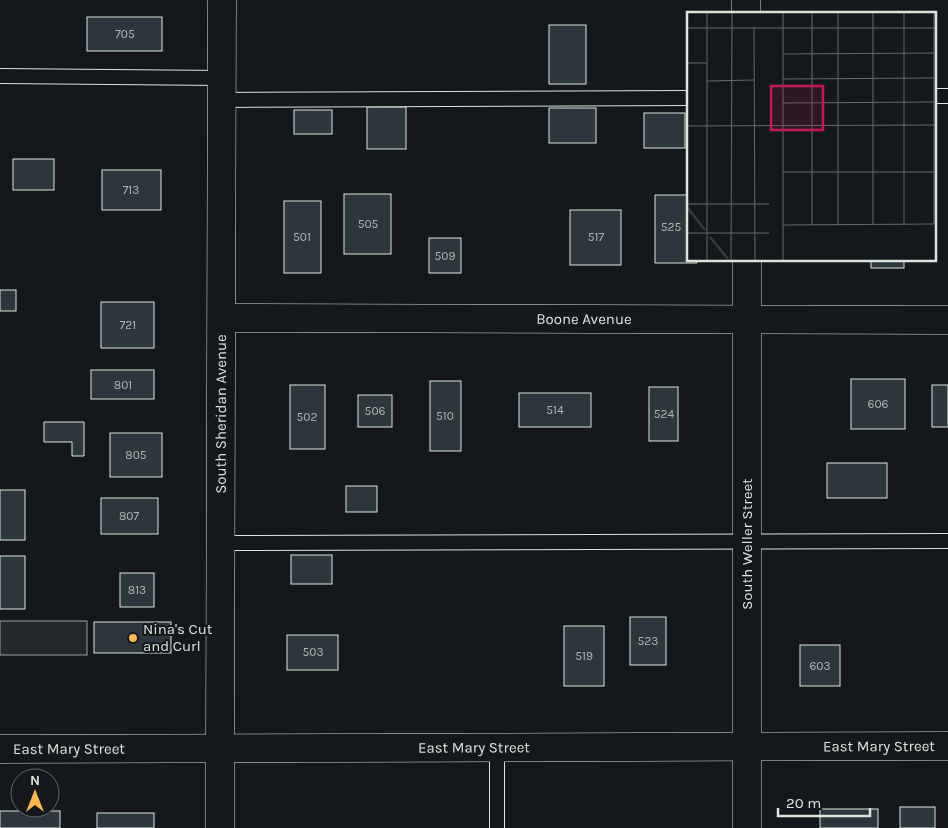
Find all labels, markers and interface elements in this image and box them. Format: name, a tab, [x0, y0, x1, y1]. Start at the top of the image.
inset map	[687, 12, 936, 261]
house number: 705	[115, 27, 135, 41]
house number: 713	[123, 183, 139, 197]
house number: 505	[358, 217, 379, 231]
house number: 525	[661, 220, 681, 234]
house number: 501	[293, 230, 311, 244]
house number: 517	[588, 230, 605, 244]
house number: 509	[435, 249, 455, 263]
street label: Boone Avenue	[536, 310, 632, 328]
house number: 721	[120, 318, 136, 332]
street label: South Sheridan Avenue	[212, 334, 230, 494]
house number: 801	[114, 378, 132, 392]
house number: 606	[868, 397, 889, 411]
house number: 514	[546, 403, 564, 417]
house number: 506	[365, 404, 386, 418]
house number: 524	[654, 407, 675, 421]
house number: 510	[436, 409, 454, 423]
house number: 502	[297, 410, 317, 424]
house number: 805	[125, 448, 147, 462]
street label: South Weller Street	[738, 478, 756, 610]
house number: 807	[119, 509, 139, 523]
house number: 813	[128, 583, 146, 597]
place label: Nina's Cut and Curl	[143, 620, 213, 655]
marker: Nina's Cut and Curl	[127, 632, 139, 644]
house number: 523	[638, 634, 658, 648]
house number: 503	[303, 645, 323, 659]
house number: 519	[575, 649, 593, 663]
house number: 603	[809, 659, 831, 673]
street label: East Mary Street	[823, 737, 935, 755]
street label: East Mary Street	[418, 738, 530, 757]
street label: East Mary Street	[13, 740, 125, 758]
north arrow	[10, 768, 60, 818]
text: N	[30, 772, 40, 789]
scale bar	[778, 786, 870, 818]
text: 20 m	[786, 794, 821, 812]

